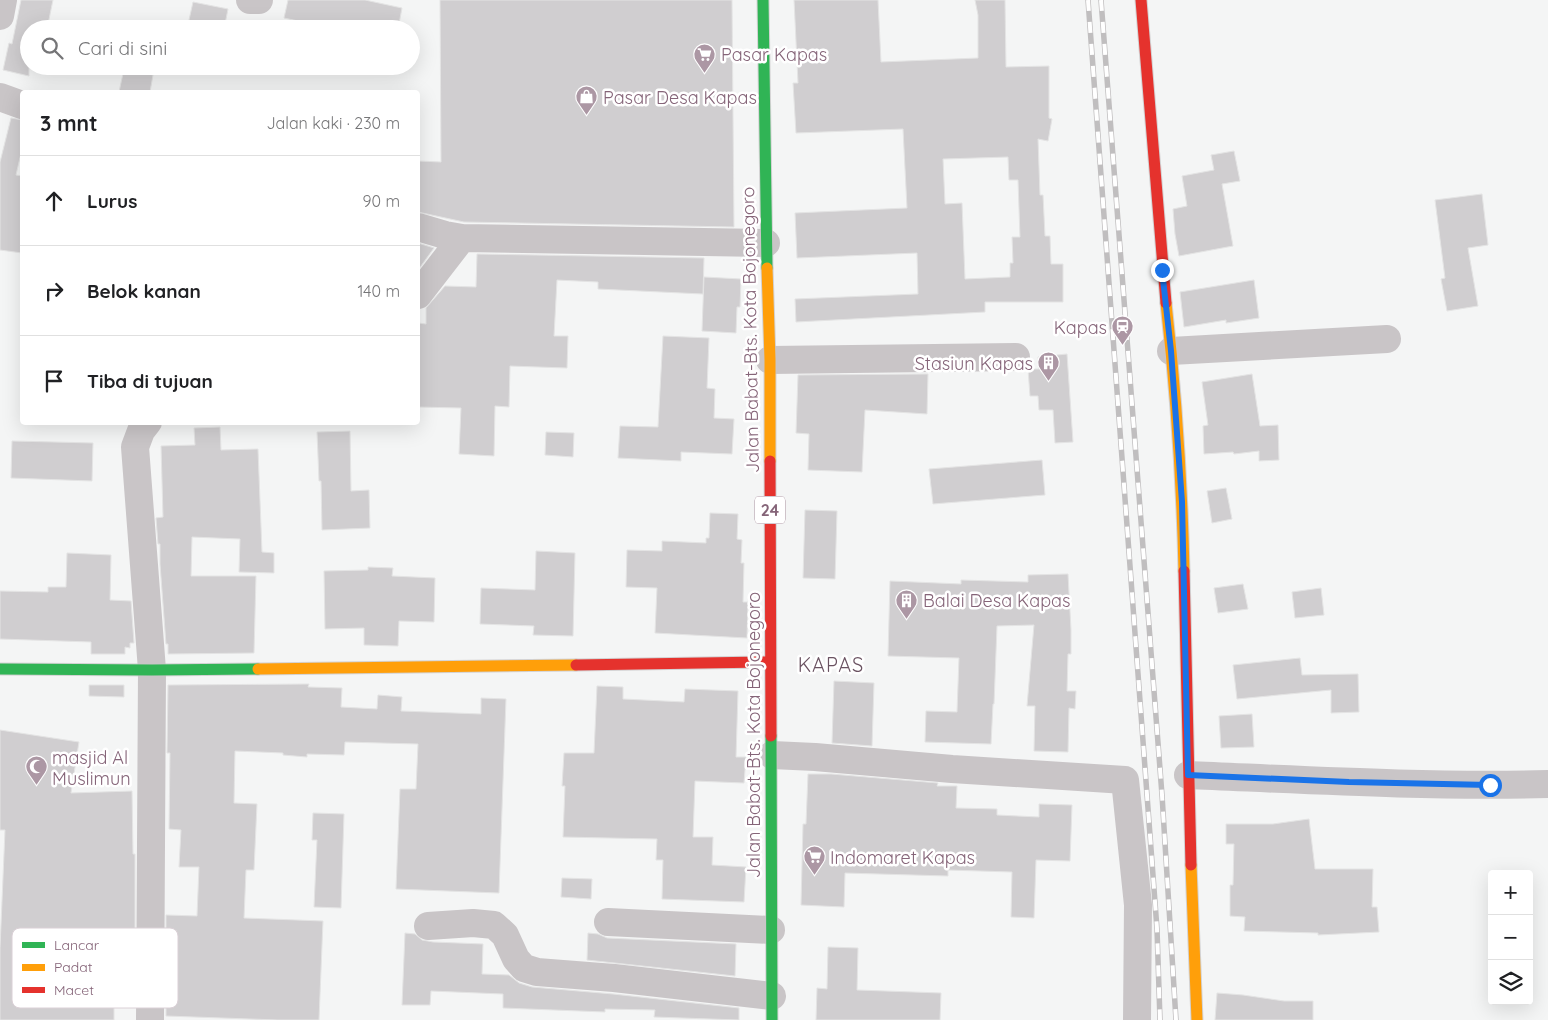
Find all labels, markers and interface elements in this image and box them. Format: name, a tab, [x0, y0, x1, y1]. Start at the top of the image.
search box	[20, 20, 420, 75]
icon: search	[38, 34, 66, 62]
text: Cari di sini	[78, 36, 167, 60]
supermarket icon: Pasar Kapas	[693, 42, 717, 73]
place label: Pasar Kapas	[721, 43, 827, 66]
shop icon: Pasar Desa Kapas	[575, 85, 599, 116]
place label: Pasar Desa Kapas	[603, 86, 757, 109]
text: 3 mnt	[40, 110, 98, 136]
text: Jalan kaki · 230 m	[266, 113, 400, 133]
icon: ahead	[40, 187, 68, 215]
street label: Jalan Babat-Bts. Kota Bojonegoro	[736, 187, 764, 473]
text: Lurus	[87, 189, 137, 213]
text: 90 m	[363, 191, 400, 211]
route end	[1151, 259, 1174, 282]
icon: right	[40, 277, 68, 305]
text: Belok kanan	[87, 279, 201, 303]
text: 140 m	[357, 281, 400, 301]
station icon: Kapas	[1111, 315, 1135, 346]
place label: Kapas	[1054, 316, 1107, 339]
building icon: Stasiun Kapas	[1037, 351, 1061, 382]
place label: Stasiun Kapas	[915, 352, 1033, 375]
icon: arrive	[40, 367, 68, 395]
text: Tiba di tujuan	[87, 369, 213, 393]
road number: 24	[755, 496, 785, 524]
building icon: Balai Desa Kapas	[895, 588, 919, 619]
place label: Balai Desa Kapas	[923, 589, 1070, 612]
street label: Jalan Babat-Bts. Kota Bojonegoro	[742, 592, 765, 878]
district label: KAPAS	[798, 652, 864, 677]
place label: masjid Al Muslimun	[52, 746, 131, 790]
mosque icon: masjid Al Muslimun	[24, 755, 48, 786]
route start	[1479, 774, 1502, 797]
supermarket icon: Indomaret Kapas	[802, 845, 826, 876]
place label: Indomaret Kapas	[830, 846, 975, 869]
map controls	[1488, 870, 1533, 1005]
button: +	[1488, 870, 1533, 915]
button: −	[1488, 915, 1533, 960]
legend	[12, 928, 178, 1008]
text: Lancar	[54, 936, 100, 954]
text: Padat	[54, 958, 93, 976]
button: layers	[1488, 960, 1533, 1005]
text: Macet	[54, 981, 94, 999]

